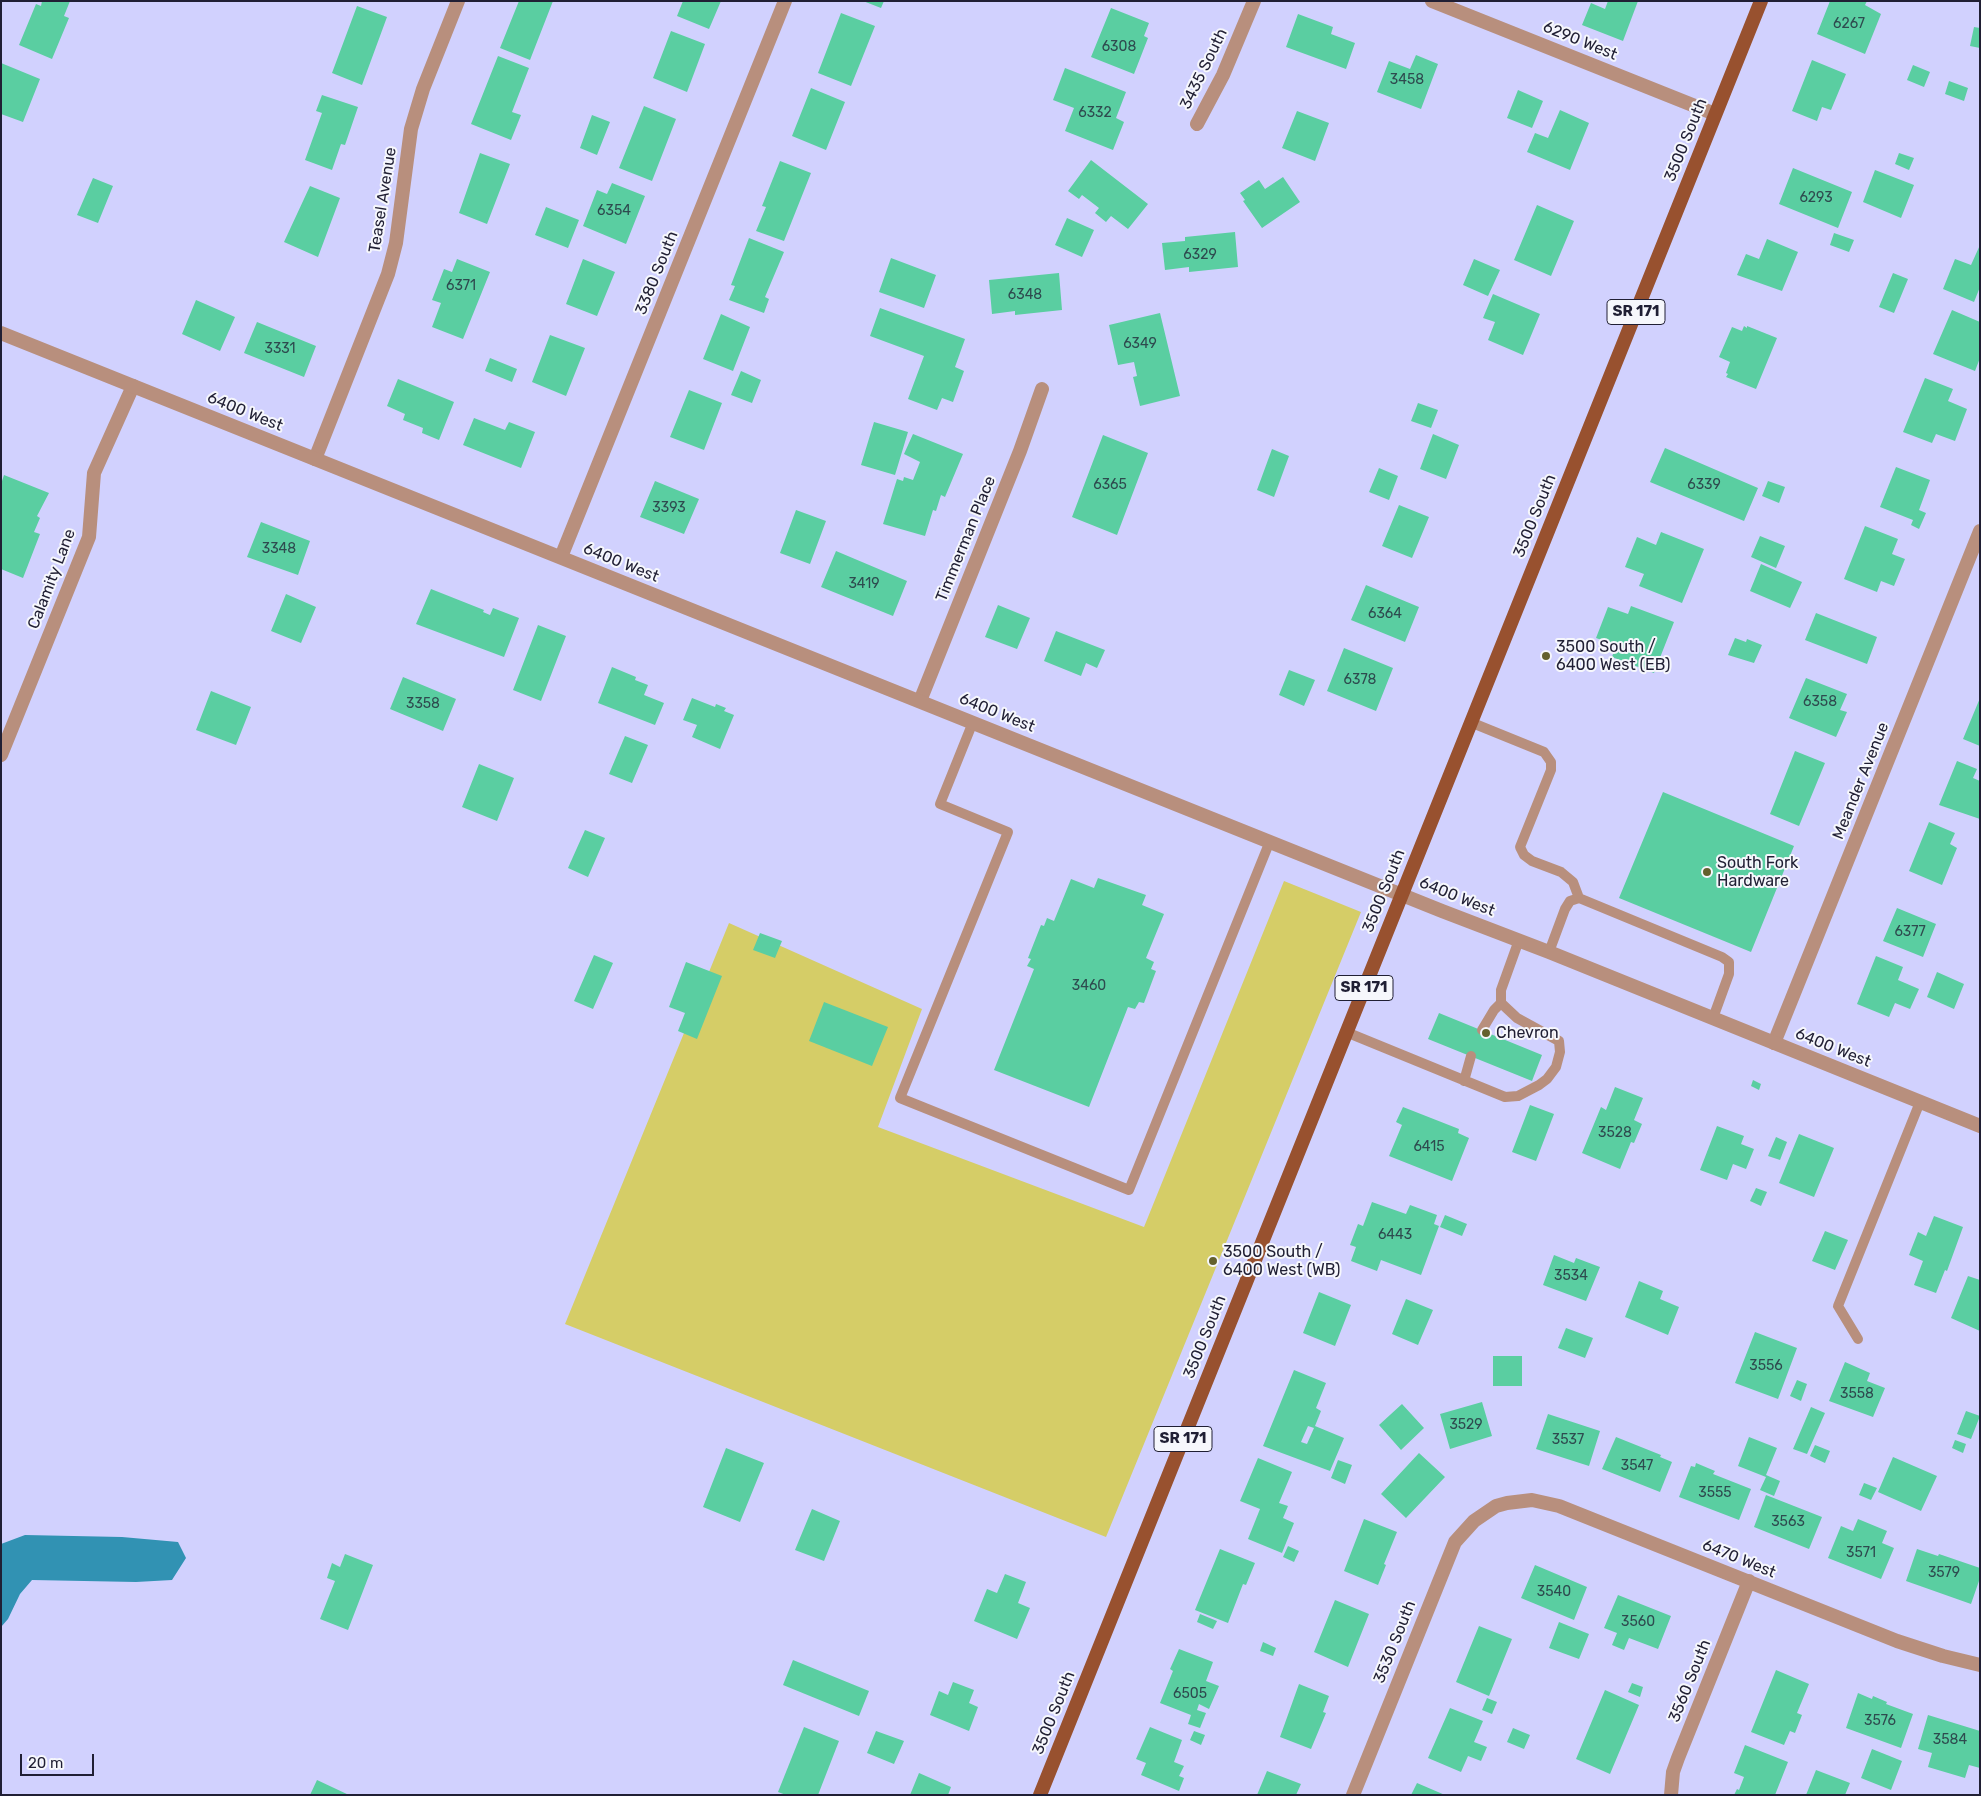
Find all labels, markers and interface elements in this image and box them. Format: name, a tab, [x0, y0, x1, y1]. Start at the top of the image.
house number: 6267	[1833, 16, 1865, 32]
street label: 6290 West	[1540, 17, 1620, 65]
street label: 3435 South	[1176, 26, 1232, 112]
house number: 6308	[1102, 39, 1136, 55]
house number: 3458	[1390, 72, 1424, 88]
street label: 3500 South	[1661, 96, 1711, 184]
house number: 6332	[1078, 105, 1112, 121]
street label: Teasel Avenue	[365, 146, 401, 254]
house number: 6293	[1799, 190, 1833, 206]
house number: 6354	[597, 203, 631, 219]
street label: 3380 South	[632, 228, 682, 318]
house number: 6329	[1183, 247, 1217, 263]
house number: 6371	[446, 278, 476, 294]
house number: 6348	[1008, 287, 1042, 303]
road number: SR 171	[1607, 300, 1665, 324]
house number: 6349	[1123, 336, 1157, 352]
house number: 3331	[265, 341, 295, 357]
street label: 6400 West	[204, 388, 286, 436]
street label: 3500 South	[1510, 472, 1560, 560]
street label: Timmerman Place	[932, 473, 1000, 605]
house number: 6365	[1093, 477, 1127, 493]
house number: 6339	[1687, 477, 1721, 493]
house number: 3393	[652, 500, 686, 516]
street label: Calamity Lane	[24, 526, 80, 632]
street label: 6400 West	[580, 539, 662, 587]
house number: 3348	[262, 541, 296, 557]
house number: 3419	[848, 576, 880, 592]
house number: 6364	[1368, 606, 1402, 622]
place label: 3500 South / 6400 West (EB)	[1556, 637, 1670, 675]
marker: 3500 South / 6400 West (EB)	[1540, 650, 1552, 662]
house number: 6378	[1344, 672, 1376, 688]
street label: 6400 West	[956, 689, 1038, 737]
house number: 6358	[1803, 694, 1837, 710]
house number: 3358	[406, 696, 440, 712]
street label: Meander Avenue	[1829, 720, 1893, 842]
street label: 3500 South	[1359, 847, 1409, 935]
place label: South Fork Hardware	[1717, 853, 1798, 891]
marker: South Fork Hardware	[1701, 866, 1713, 878]
street label: 6400 West	[1416, 873, 1498, 921]
house number: 6377	[1894, 924, 1926, 940]
road number: SR 171	[1335, 976, 1393, 1000]
house number: 3460	[1072, 978, 1106, 994]
place label: Chevron	[1496, 1023, 1559, 1043]
street label: 6400 West	[1792, 1024, 1874, 1072]
marker: Chevron	[1480, 1027, 1492, 1039]
house number: 3528	[1598, 1125, 1632, 1141]
house number: 6415	[1413, 1139, 1445, 1155]
house number: 6443	[1378, 1227, 1412, 1243]
place label: 3500 South / 6400 West (WB)	[1223, 1242, 1341, 1280]
marker: 3500 South / 6400 West (WB)	[1207, 1255, 1219, 1267]
house number: 3534	[1554, 1268, 1588, 1284]
street label: 3500 South	[1180, 1293, 1230, 1381]
house number: 3556	[1749, 1358, 1783, 1374]
house number: 3558	[1840, 1386, 1874, 1402]
house number: 3529	[1449, 1417, 1483, 1433]
road number: SR 171	[1154, 1426, 1212, 1452]
house number: 3537	[1552, 1432, 1584, 1448]
house number: 3547	[1621, 1458, 1653, 1474]
house number: 3555	[1698, 1485, 1732, 1501]
house number: 3563	[1771, 1514, 1805, 1530]
street label: 6470 West	[1700, 1536, 1778, 1582]
house number: 3571	[1846, 1545, 1876, 1561]
house number: 3579	[1928, 1565, 1960, 1581]
house number: 3540	[1537, 1584, 1571, 1600]
street label: 3530 South	[1370, 1598, 1420, 1686]
house number: 3560	[1621, 1614, 1655, 1630]
street label: 3560 South	[1665, 1637, 1715, 1725]
street label: 3500 South	[1029, 1669, 1079, 1757]
house number: 6505	[1173, 1686, 1207, 1702]
house number: 3576	[1864, 1713, 1896, 1729]
house number: 3584	[1933, 1732, 1967, 1748]
scale bar	[22, 1744, 96, 1776]
text: 20 m	[28, 1754, 63, 1772]

